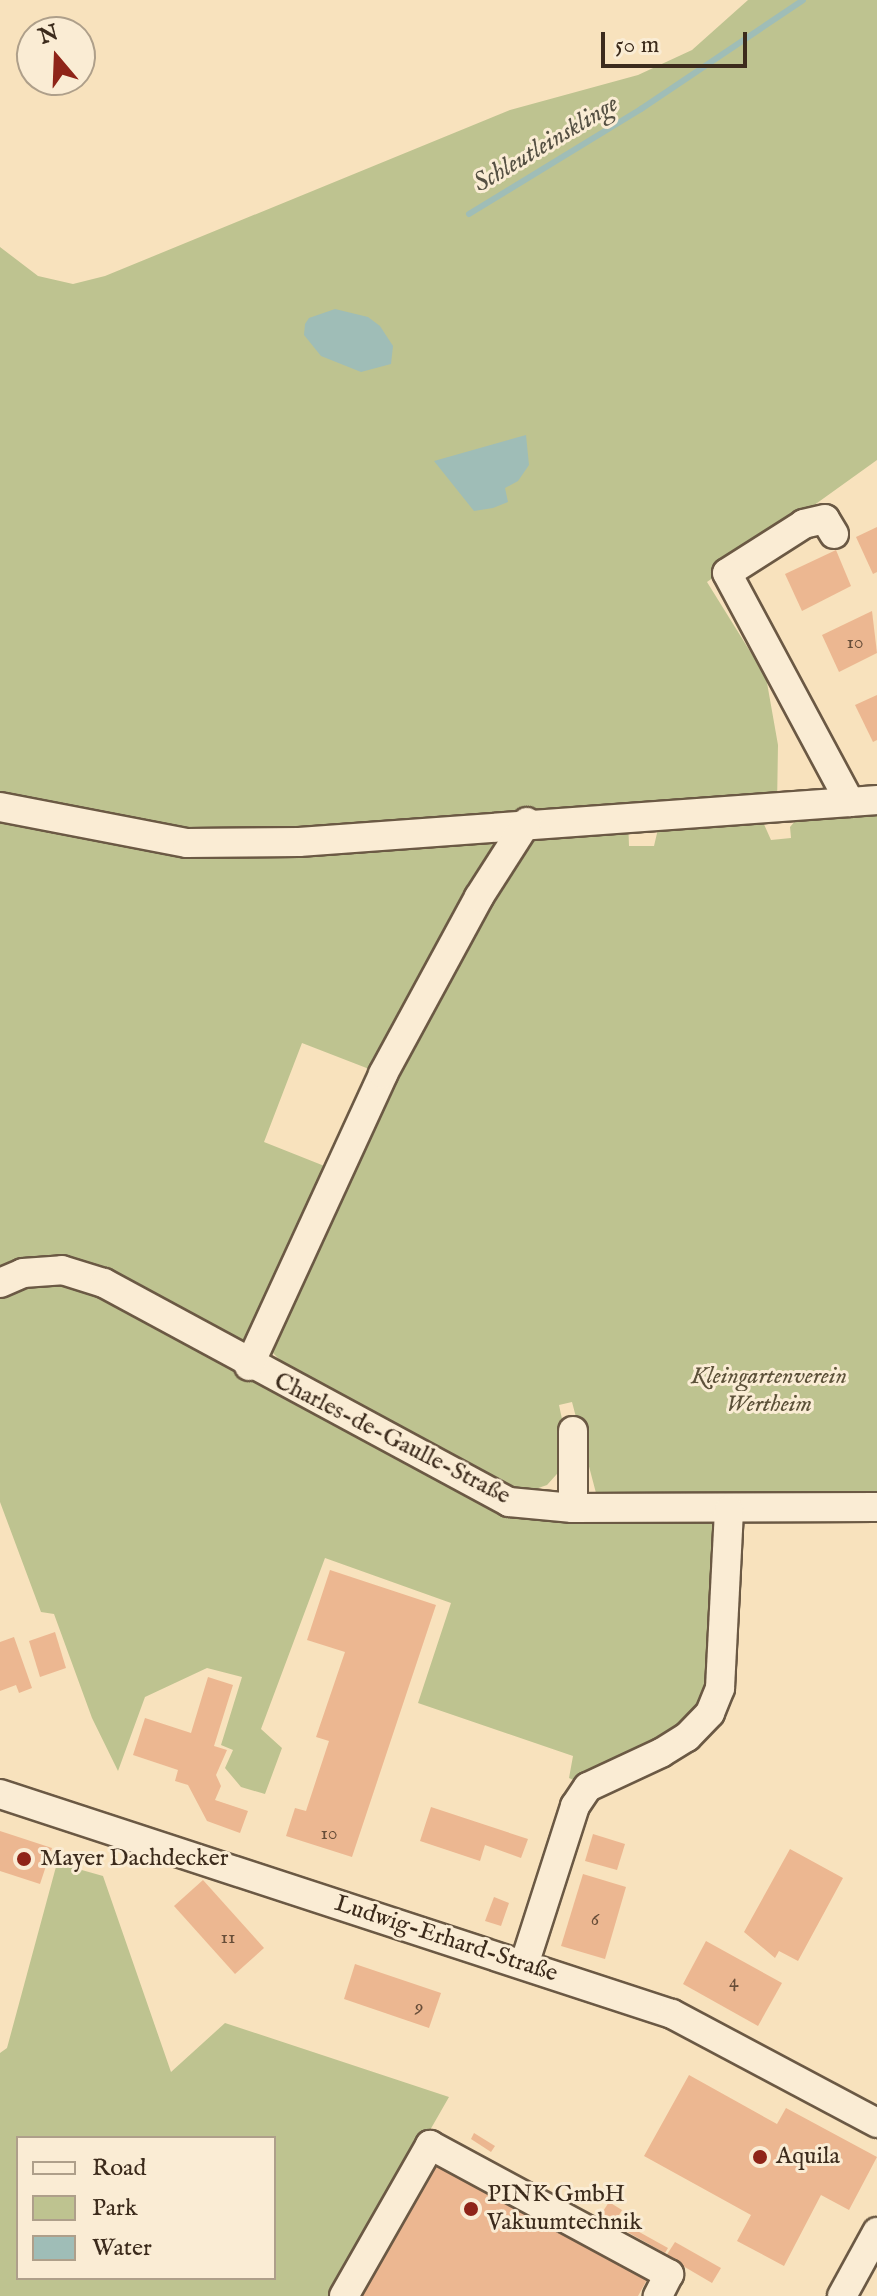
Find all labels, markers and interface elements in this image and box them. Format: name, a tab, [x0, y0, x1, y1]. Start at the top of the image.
north arrow	[16, 16, 96, 96]
scale bar	[605, 16, 751, 66]
text: N	[35, 19, 62, 52]
text: 50 m	[615, 30, 659, 61]
water label: Schleutleinsklinge	[468, 88, 624, 200]
house number: 10	[846, 630, 864, 654]
park label: Kleingartenverein Wertheim	[691, 1363, 847, 1419]
street label: Charles-de-Gaulle-Straße	[269, 1367, 515, 1511]
house number: 10	[320, 1821, 338, 1845]
place label: Mayer Dachdecker	[40, 1845, 229, 1873]
marker: Mayer Dachdecker	[15, 1850, 33, 1868]
street label: Ludwig-Erhard-Straße	[331, 1889, 561, 1989]
house number: 6	[591, 1907, 599, 1931]
house number: 11	[221, 1925, 235, 1949]
house number: 4	[729, 1969, 739, 1993]
house number: 9	[415, 1994, 423, 2018]
legend	[16, 2136, 276, 2280]
place label: Aquila	[776, 2143, 840, 2171]
marker: Aquila	[751, 2148, 769, 2166]
text: Road	[92, 2153, 146, 2184]
place label: PINK GmbH Vakuumtechnik	[487, 2181, 642, 2237]
text: Park	[92, 2193, 138, 2224]
marker: PINK GmbH Vakuumtechnik	[462, 2200, 480, 2218]
text: Water	[92, 2233, 152, 2264]

